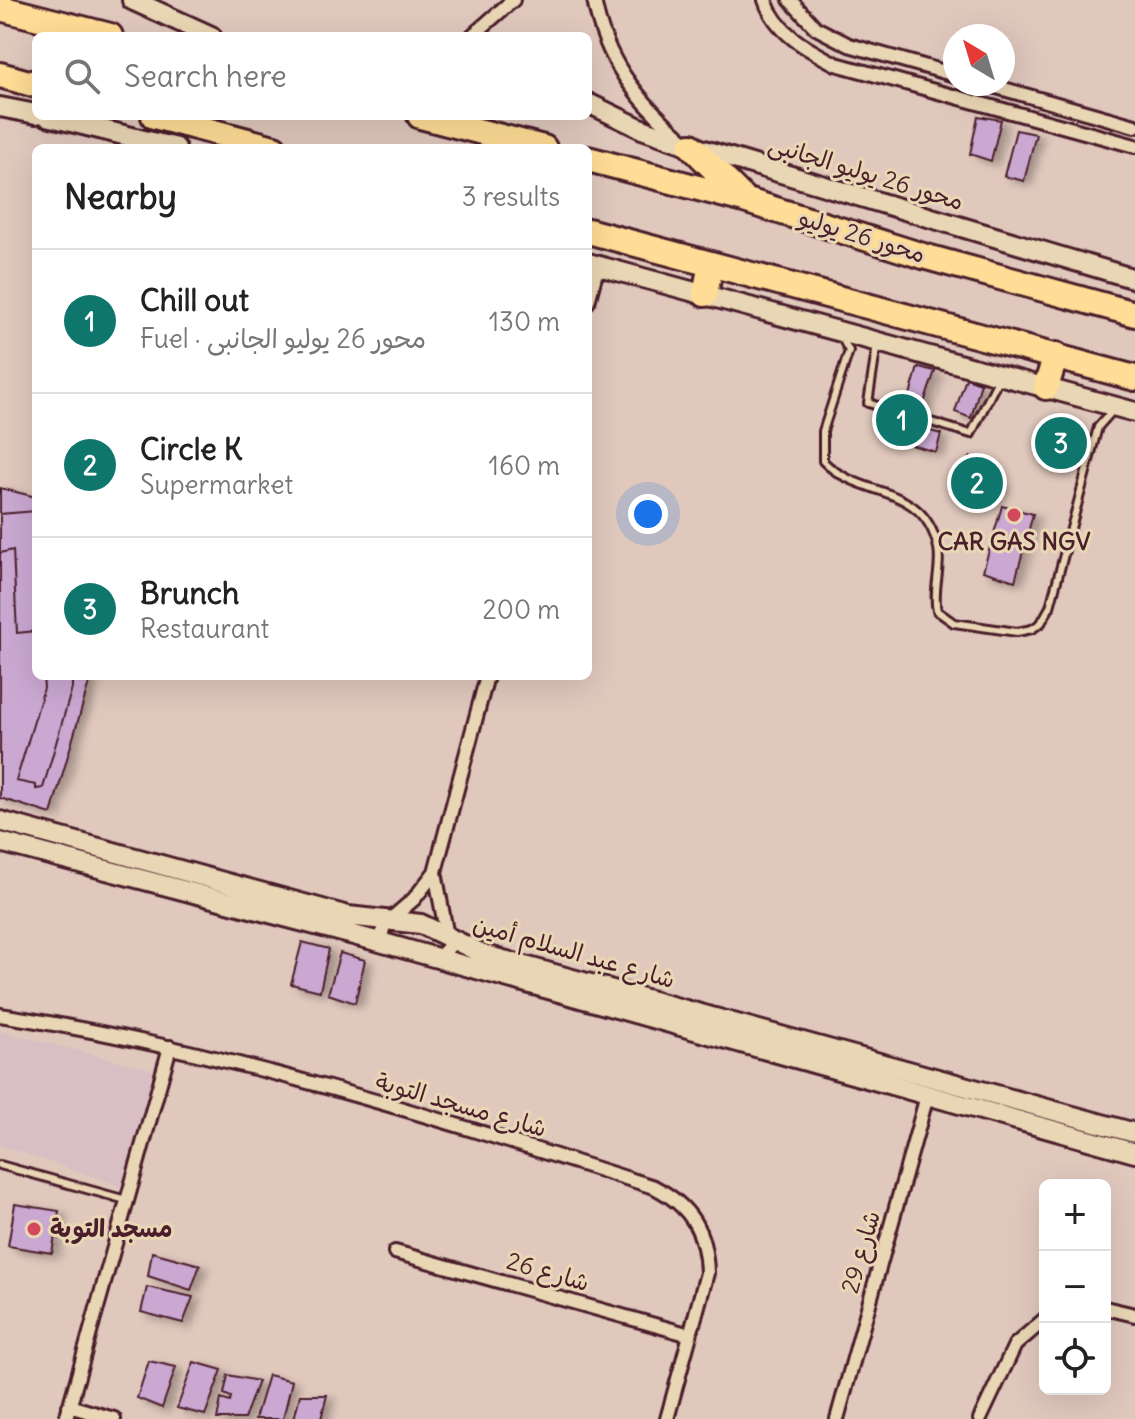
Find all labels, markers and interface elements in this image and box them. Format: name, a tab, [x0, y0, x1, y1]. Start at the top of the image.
north arrow	[943, 24, 1015, 96]
search box	[32, 32, 592, 120]
icon: search	[60, 54, 104, 98]
text: Search here	[124, 57, 287, 95]
street label: محور 26 يوليو الجانبى	[765, 128, 967, 217]
text: Nearby	[64, 175, 177, 218]
text: 3 results	[462, 180, 560, 213]
street label: محور 26 يوليو	[794, 201, 929, 270]
text: Chill out	[140, 281, 249, 319]
text: 1	[85, 305, 95, 338]
text: 130 m	[489, 305, 560, 338]
text: Fuel · محور 26 يوليو الجانبى	[140, 322, 426, 355]
pin: 1	[876, 390, 928, 450]
pin: 3	[1035, 413, 1087, 473]
text: Circle K	[140, 430, 242, 468]
text: 2	[83, 449, 97, 482]
text: 160 m	[489, 449, 560, 482]
pin: 2	[951, 453, 1003, 513]
text: Supermarket	[140, 468, 293, 501]
your location	[628, 494, 668, 534]
marker: CAR GAS NGV	[1005, 506, 1023, 524]
place label: CAR GAS NGV	[938, 526, 1090, 556]
text: Brunch	[140, 574, 239, 612]
text: 3	[83, 593, 97, 626]
text: 200 m	[483, 593, 560, 626]
text: Restaurant	[140, 612, 269, 645]
street label: شارع عبد السلام أمين	[469, 908, 679, 998]
street label: شارع مسجد التوبة	[372, 1065, 550, 1146]
map controls	[1039, 1179, 1111, 1395]
button: +	[1039, 1179, 1111, 1251]
street label: شارع 29	[834, 1207, 889, 1297]
place label: مسجد التوبة	[50, 1213, 173, 1244]
marker: مسجد التوبة	[25, 1220, 43, 1238]
street label: شارع 26	[503, 1245, 593, 1300]
button: −	[1039, 1251, 1111, 1323]
button: locate	[1039, 1323, 1111, 1395]

